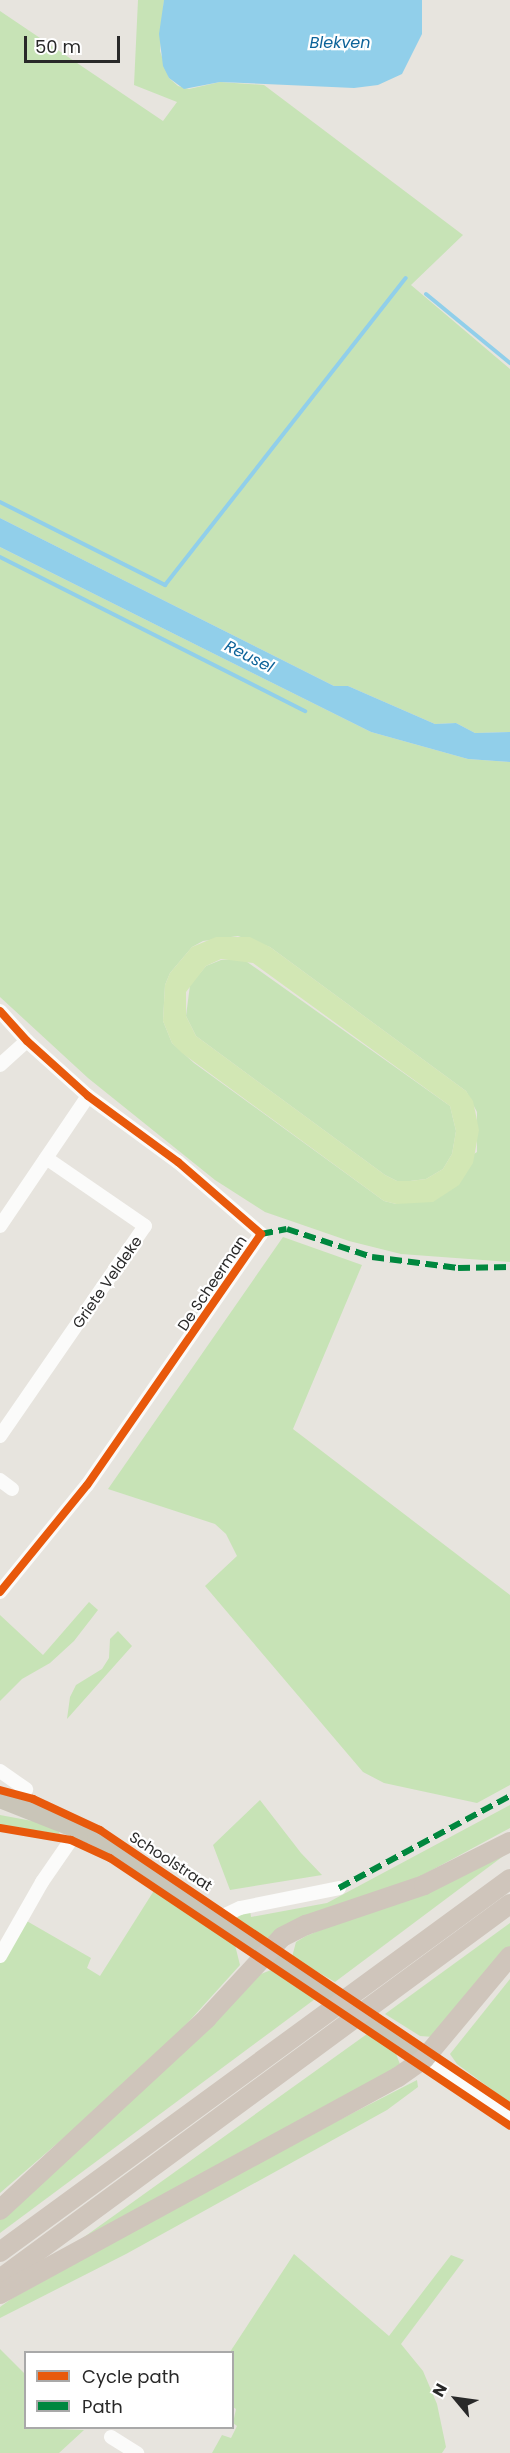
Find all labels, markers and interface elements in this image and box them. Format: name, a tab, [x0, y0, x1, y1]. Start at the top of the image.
scale bar	[27, 24, 123, 62]
water label: Blekven	[309, 33, 371, 53]
text: 50 m	[35, 34, 81, 59]
water label: Reusel	[221, 637, 277, 677]
street label: Griete Veldeke	[68, 1232, 146, 1332]
street label: De Scheerman	[174, 1232, 250, 1334]
street label: Schoolstraat	[126, 1828, 216, 1894]
legend	[24, 2351, 234, 2429]
text: Cycle path	[82, 2364, 180, 2389]
north arrow	[426, 2369, 486, 2429]
text: N	[427, 2379, 453, 2401]
text: Path	[82, 2394, 123, 2419]

